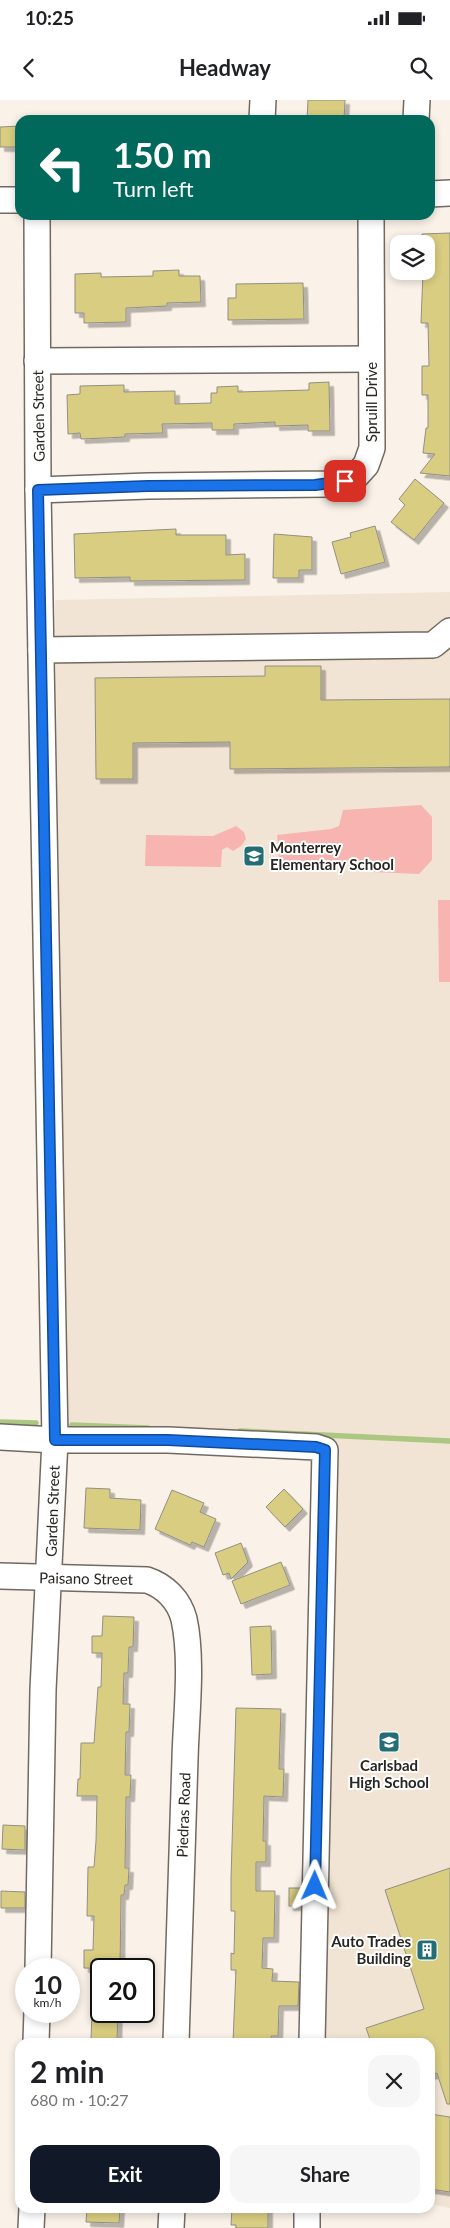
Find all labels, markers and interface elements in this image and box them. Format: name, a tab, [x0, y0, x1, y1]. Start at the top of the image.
text: 10:25	[25, 6, 74, 29]
icon: back	[15, 54, 43, 82]
text: Headway	[179, 54, 271, 81]
icon: search	[407, 54, 435, 82]
text: 150 m	[113, 133, 212, 175]
icon: left	[30, 135, 95, 200]
text: Turn left	[113, 175, 194, 202]
map controls	[390, 235, 435, 280]
button: layers	[390, 235, 435, 280]
street label: Spruill Drive	[362, 362, 380, 442]
street label: Garden Street	[28, 369, 48, 462]
pin	[324, 460, 366, 502]
icon: arrive	[331, 467, 359, 495]
place label: Monterrey Elementary School	[270, 838, 394, 873]
school or university icon: Monterrey Elementary School	[242, 844, 266, 868]
street label: Garden Street	[41, 1464, 63, 1557]
street label: Paisano Street	[39, 1568, 134, 1588]
school or university icon: Carlsbad High School	[377, 1730, 401, 1754]
place label: Carlsbad High School	[349, 1756, 429, 1791]
street label: Piedras Road	[173, 1772, 193, 1858]
position arrow	[288, 1859, 340, 1911]
place label: Auto Trades Building	[330, 1932, 411, 1967]
building icon: Auto Trades Building	[415, 1938, 439, 1962]
speed limit sign: 20	[90, 1958, 155, 2023]
text: 10	[33, 1969, 62, 1999]
text: km/h	[33, 1995, 62, 2010]
text: 2 min	[30, 2053, 104, 2089]
button: close	[368, 2055, 420, 2107]
text: 680 m · 10:27	[30, 2090, 129, 2109]
button: Exit	[30, 2145, 220, 2203]
button: Share	[230, 2145, 420, 2203]

